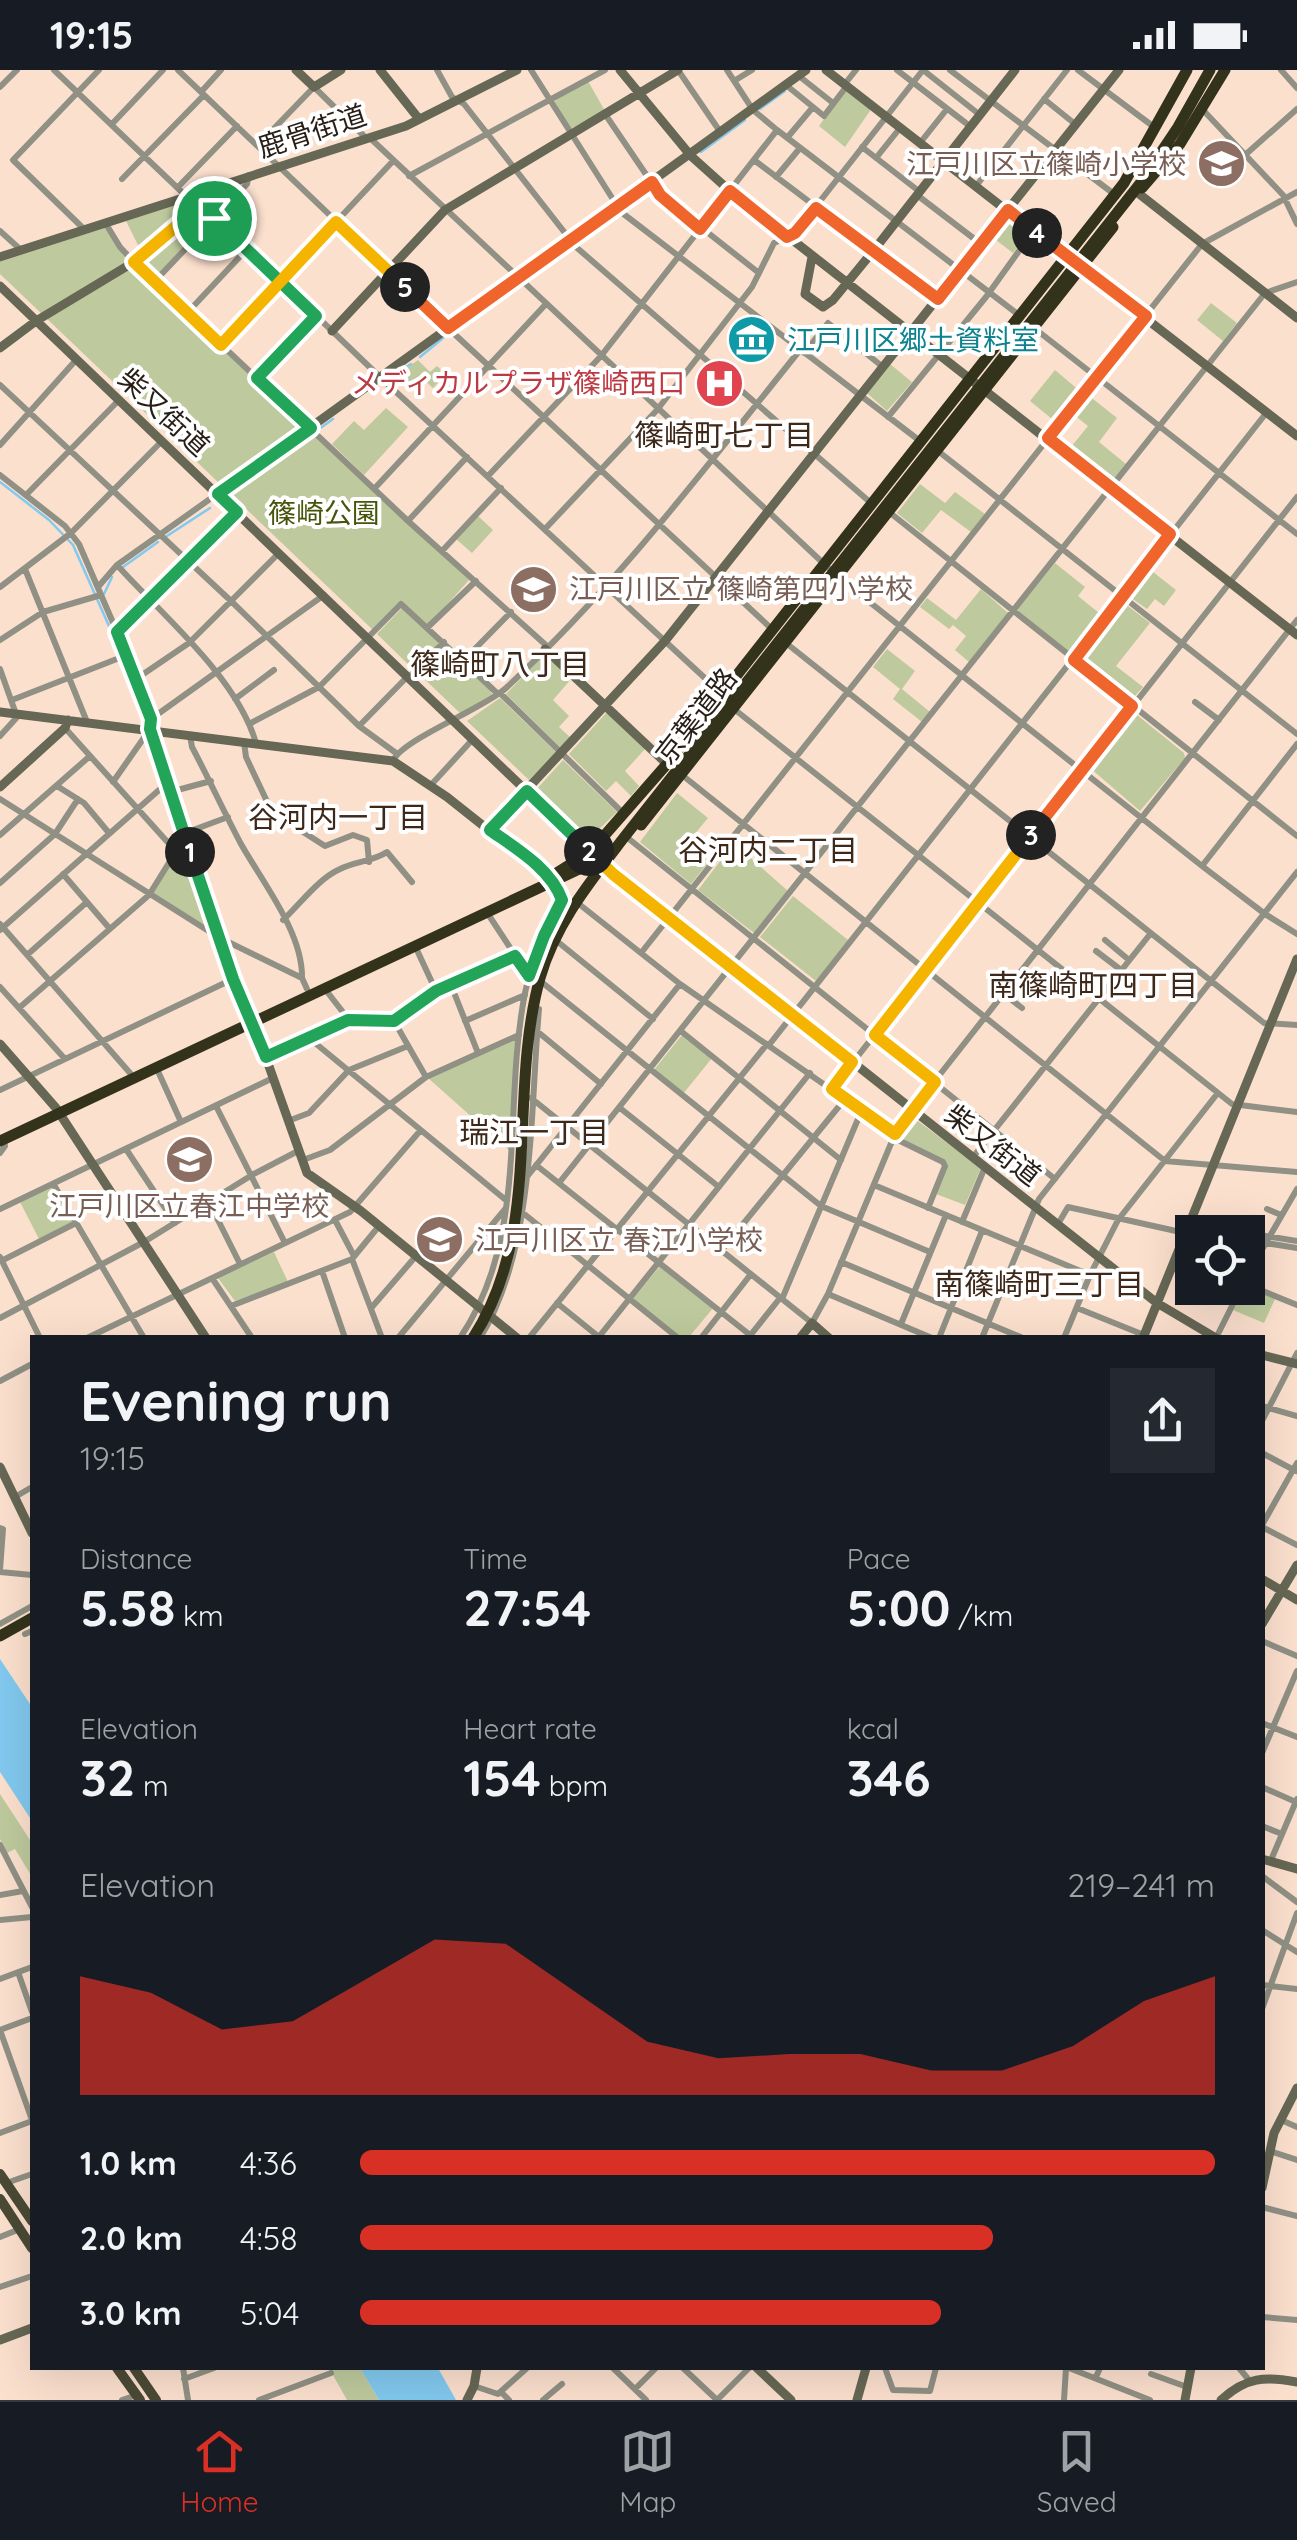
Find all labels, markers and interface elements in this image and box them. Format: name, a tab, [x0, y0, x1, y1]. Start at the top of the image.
text: 19:15	[50, 11, 133, 59]
street label: 鹿骨街道	[253, 97, 371, 164]
school or university icon: 江戸川区立篠崎小学校	[1195, 138, 1247, 190]
place label: 江戸川区立篠崎小学校	[906, 146, 1186, 181]
pin	[172, 176, 257, 261]
icon: arrive	[187, 191, 242, 246]
pin: 4	[1012, 208, 1062, 258]
text: 4	[1029, 215, 1045, 250]
pin: 5	[380, 262, 430, 312]
text: 5	[397, 269, 413, 304]
museum icon: 江戸川区郷土資料室	[726, 314, 778, 366]
place label: 江戸川区郷土資料室	[787, 322, 1039, 357]
hospital icon: メディカルプラザ篠崎西口	[694, 357, 746, 409]
street label: 柴又街道	[111, 361, 217, 463]
place label: メディカルプラザ篠崎西口	[351, 365, 685, 400]
district label: 篠崎町七丁目	[634, 416, 814, 454]
park label: 篠崎公園	[268, 495, 380, 530]
school or university icon: 江戸川区立 篠崎第四小学校	[508, 563, 560, 615]
place label: 江戸川区立 篠崎第四小学校	[569, 571, 913, 606]
district label: 篠崎町八丁目	[410, 645, 590, 683]
street label: 京葉道路	[647, 661, 744, 771]
district label: 谷河内一丁目	[248, 798, 428, 836]
pin: 3	[1006, 810, 1056, 860]
text: 3	[1023, 817, 1039, 852]
pin: 2	[564, 826, 614, 876]
pin: 1	[165, 827, 215, 877]
district label: 谷河内二丁目	[678, 831, 858, 869]
text: 2	[581, 833, 597, 868]
text: 1	[185, 834, 195, 869]
district label: 南篠崎町四丁目	[988, 966, 1198, 1004]
street label: 柴又街道	[938, 1096, 1048, 1193]
district label: 瑞江一丁目	[459, 1113, 609, 1151]
school or university icon: 江戸川区立春江中学校	[163, 1133, 215, 1185]
place label: 江戸川区立春江中学校	[49, 1188, 329, 1223]
school or university icon: 江戸川区立 春江小学校	[414, 1214, 466, 1266]
map controls	[1175, 1215, 1265, 1305]
button: locate	[1175, 1215, 1265, 1305]
place label: 江戸川区立 春江小学校	[475, 1222, 763, 1257]
district label: 南篠崎町三丁目	[934, 1265, 1144, 1303]
text: Evening run	[80, 1366, 392, 1435]
button: share	[1110, 1368, 1215, 1473]
text: 19:15	[80, 1438, 145, 1478]
text: Distance	[80, 1541, 192, 1576]
text: Time	[463, 1541, 528, 1576]
text: Pace	[847, 1541, 911, 1576]
text: 5.58	[80, 1576, 175, 1639]
text: 27:54	[463, 1576, 591, 1639]
text: 5:00	[847, 1576, 951, 1639]
text: km	[175, 1598, 224, 1633]
text: /km	[951, 1598, 1013, 1633]
text: Elevation	[80, 1711, 198, 1746]
text: Heart rate	[463, 1711, 597, 1746]
text: kcal	[847, 1711, 899, 1746]
text: 32	[80, 1746, 135, 1809]
text: 154	[463, 1746, 541, 1809]
text: 346	[847, 1746, 931, 1809]
text: m	[135, 1768, 169, 1803]
text: bpm	[541, 1768, 608, 1803]
text: Elevation	[80, 1865, 215, 1905]
text: 219–241 m	[1068, 1865, 1215, 1905]
text: 1.0 km	[80, 2143, 177, 2183]
text: 4:36	[240, 2143, 297, 2183]
text: 2.0 km	[80, 2218, 183, 2258]
text: 4:58	[240, 2218, 298, 2258]
text: 3.0 km	[80, 2293, 181, 2333]
text: 5:04	[240, 2293, 299, 2333]
tab: Home	[180, 2424, 259, 2519]
tab: Map	[619, 2424, 676, 2519]
tab: Saved	[1037, 2424, 1117, 2519]

